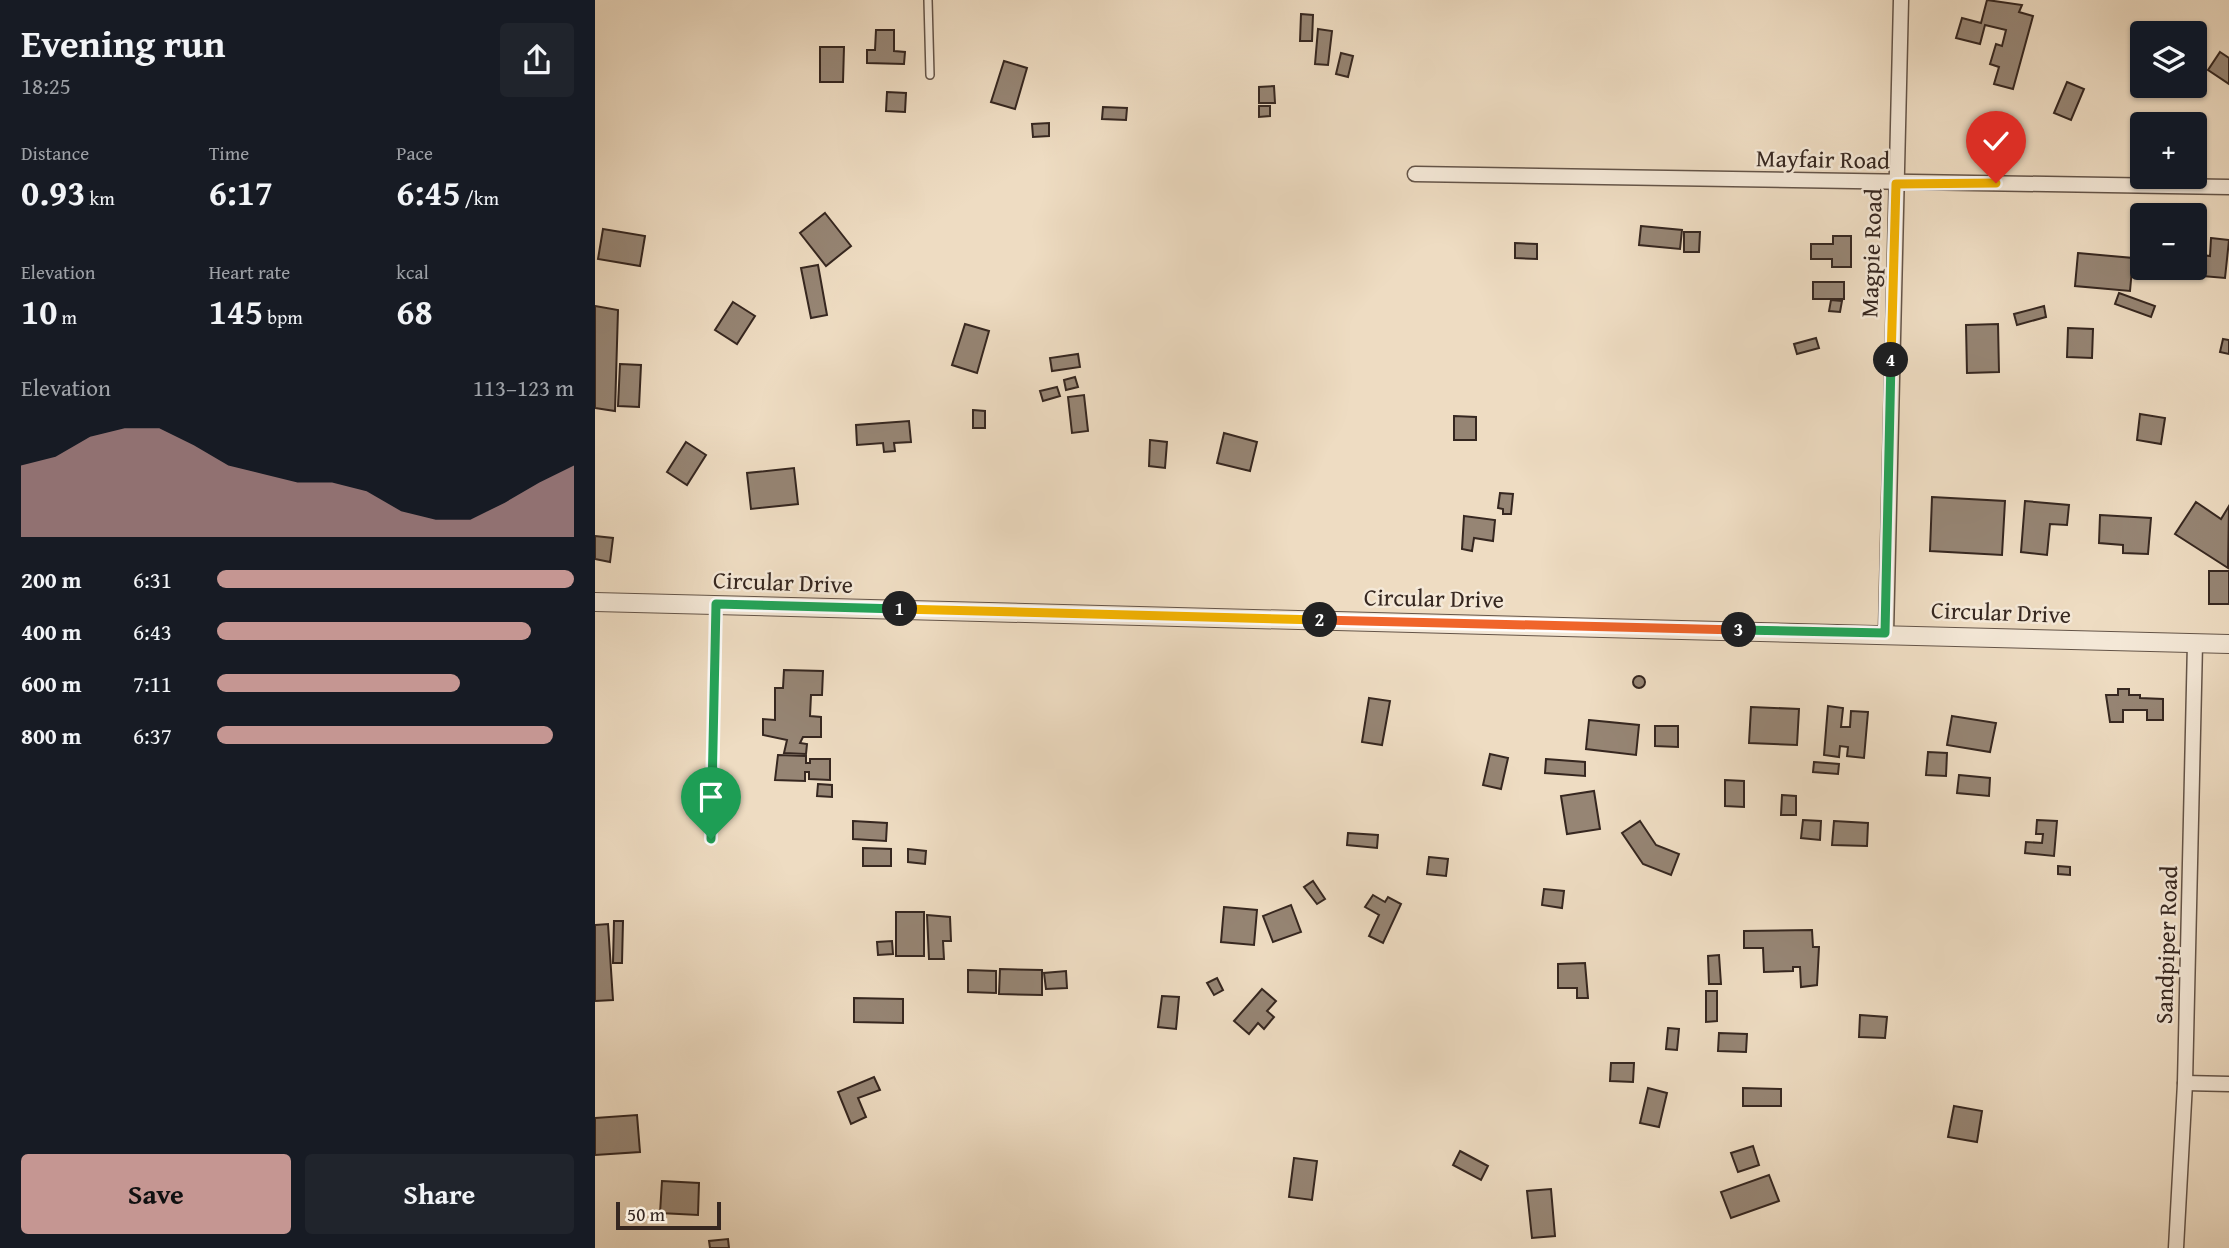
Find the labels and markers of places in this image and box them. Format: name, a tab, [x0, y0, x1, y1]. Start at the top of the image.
pin	[1966, 111, 2026, 183]
pin: 4	[1873, 342, 1909, 378]
pin: 1	[883, 592, 917, 626]
pin: 2	[1303, 602, 1337, 638]
pin: 3	[1721, 612, 1757, 648]
pin	[681, 767, 741, 839]

